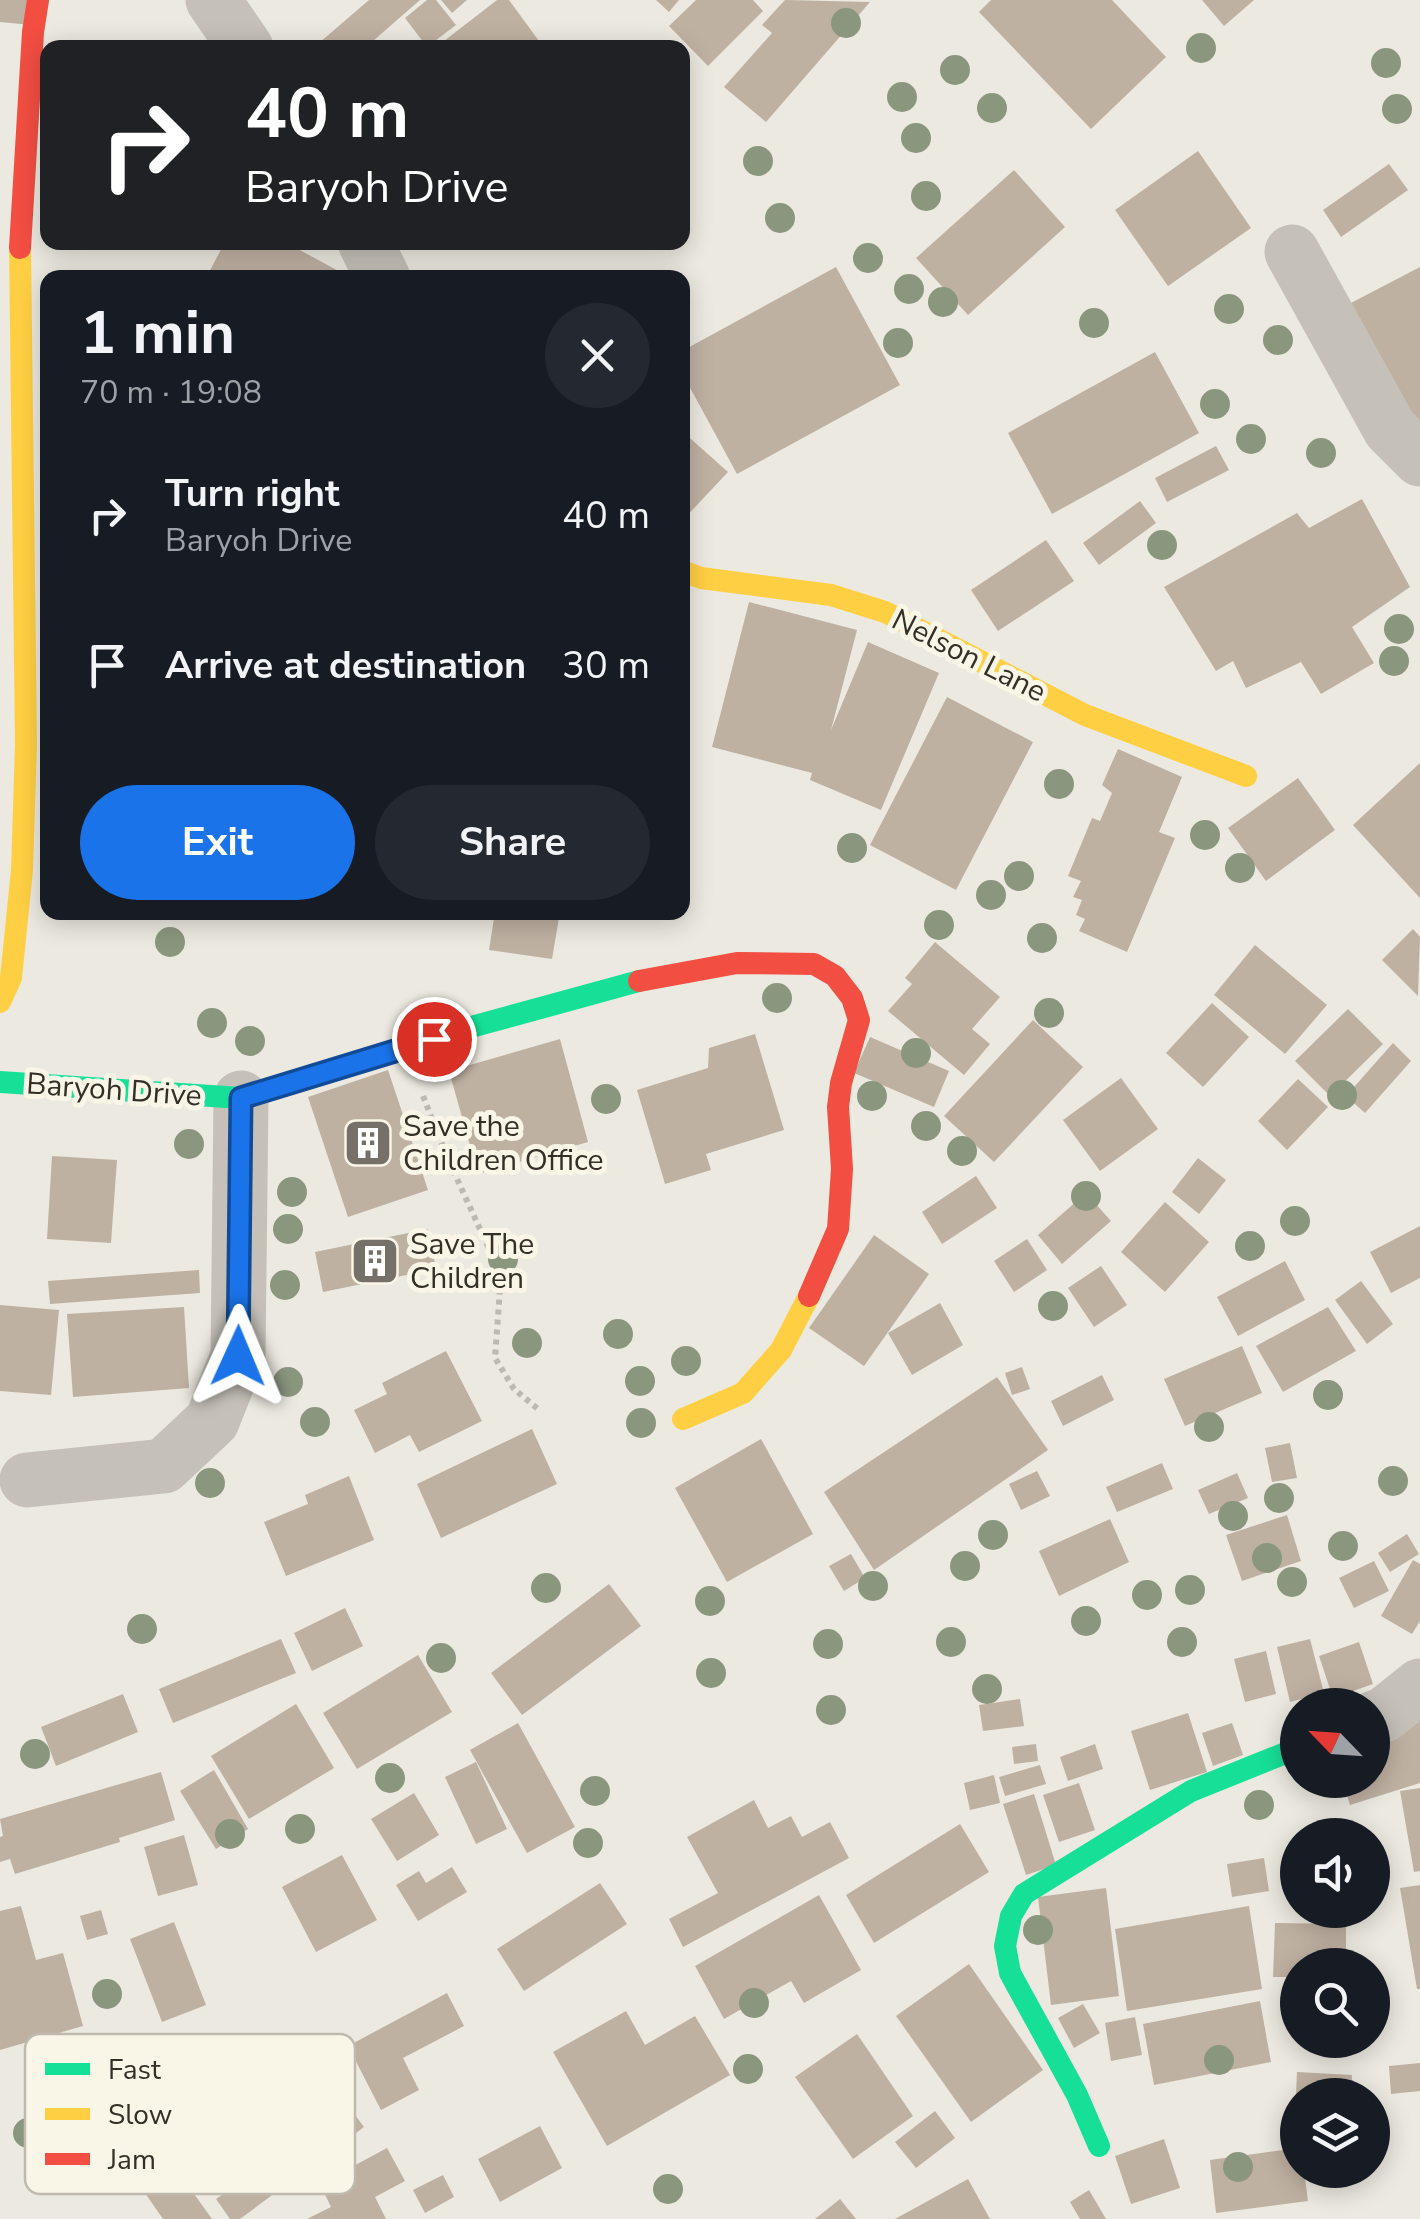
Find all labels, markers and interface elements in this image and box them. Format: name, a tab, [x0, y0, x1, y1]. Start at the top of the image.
text: 40 m	[245, 66, 409, 162]
icon: right	[80, 80, 210, 210]
text: Baryoh Drive	[245, 157, 508, 218]
text: 1 min	[80, 292, 235, 374]
button: close	[545, 303, 650, 408]
text: 70 m · 19:08	[80, 371, 262, 414]
text: Turn right	[165, 468, 340, 519]
icon: right	[80, 488, 135, 543]
text: 40 m	[562, 490, 650, 541]
text: Baryoh Drive	[165, 519, 352, 562]
street label: Nelson Lane	[885, 600, 1053, 712]
icon: arrive	[80, 638, 135, 693]
text: Arrive at destination	[165, 640, 526, 691]
text: 30 m	[562, 640, 650, 691]
button: Exit	[80, 785, 355, 900]
button: Share	[375, 785, 650, 900]
pin	[392, 997, 477, 1082]
icon: arrive	[407, 1012, 462, 1067]
street label: Baryoh Drive	[25, 1063, 203, 1117]
place label: Save the Children Office	[403, 1106, 604, 1181]
building icon: Save the Children Office	[342, 1117, 394, 1169]
place label: Save The Children	[410, 1224, 534, 1299]
building icon: Save The Children	[349, 1235, 401, 1287]
position arrow	[186, 1304, 290, 1408]
north arrow	[1280, 1688, 1390, 1798]
map controls	[1280, 1688, 1390, 2188]
button: sound	[1280, 1818, 1390, 1928]
button: search	[1280, 1948, 1390, 2058]
legend	[25, 2034, 355, 2194]
text: Fast	[108, 2051, 161, 2089]
button: layers	[1280, 2078, 1390, 2188]
text: Slow	[108, 2096, 172, 2134]
text: Jam	[107, 2141, 156, 2179]

